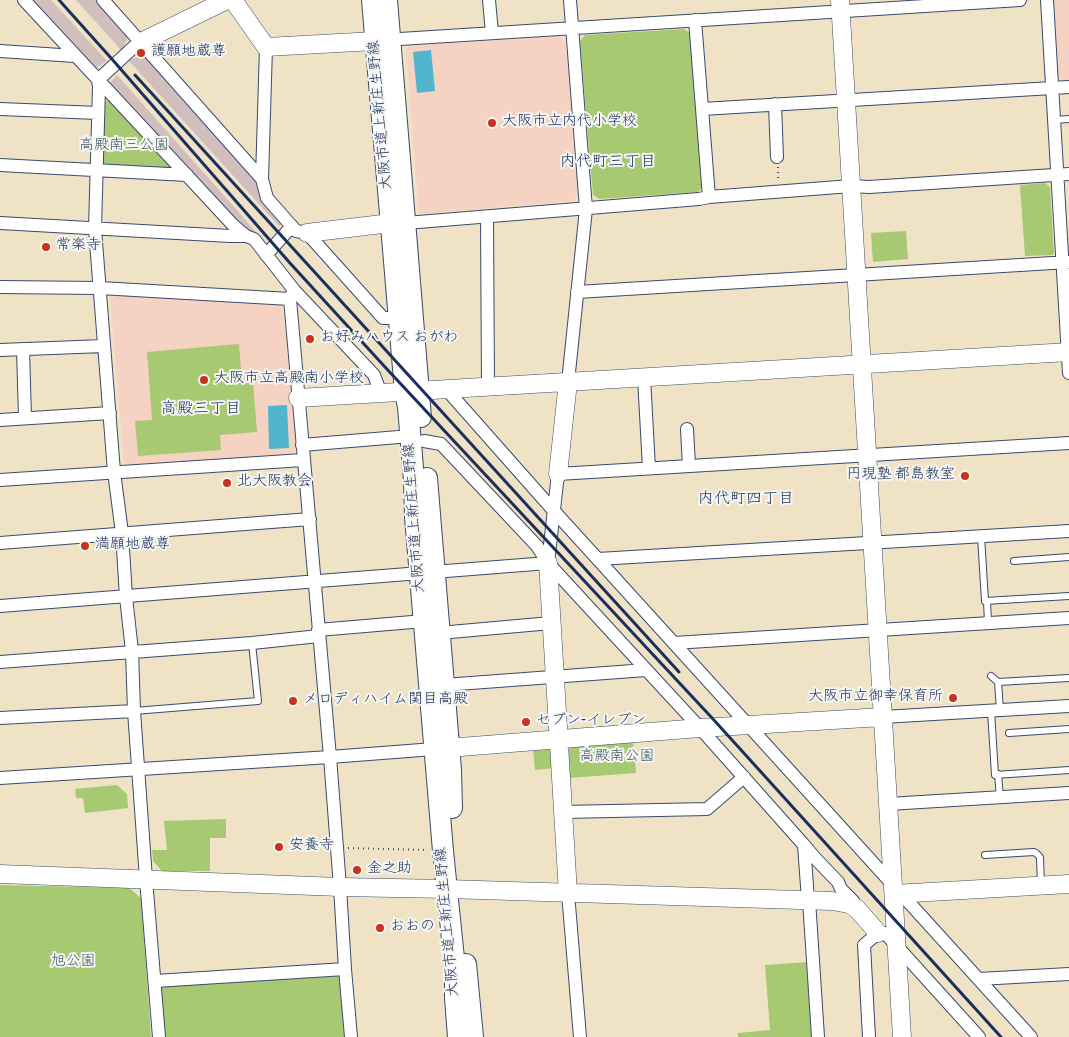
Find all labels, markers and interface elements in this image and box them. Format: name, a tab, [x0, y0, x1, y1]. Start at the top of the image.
street label: 大阪市道上新庄生野線	[366, 40, 398, 190]
place label: 護願地蔵尊	[151, 44, 226, 62]
marker: 護願地蔵尊	[135, 47, 147, 59]
place label: 大阪市立内代小学校	[502, 114, 637, 132]
marker: 大阪市立内代小学校	[486, 117, 498, 129]
park label: 高殿南三公園	[79, 138, 169, 156]
district label: 内代町三丁目	[560, 154, 656, 174]
place label: 常楽寺	[56, 238, 101, 256]
marker: 常楽寺	[40, 241, 52, 253]
place label: お好みハウス おがわ	[320, 330, 458, 348]
marker: お好みハウス おがわ	[304, 333, 316, 345]
place label: 大阪市立高殿南小学校	[214, 371, 364, 389]
marker: 大阪市立高殿南小学校	[198, 374, 210, 386]
district label: 高殿三丁目	[161, 401, 241, 421]
street label: 大阪市道上新庄生野線	[402, 443, 430, 593]
place label: 円現塾 都島教室	[847, 467, 955, 485]
marker: 円現塾 都島教室	[959, 470, 971, 482]
place label: 北大阪教会	[237, 474, 312, 492]
marker: 北大阪教会	[221, 477, 233, 489]
district label: 内代町四丁目	[698, 491, 794, 511]
place label: 満願地蔵尊	[95, 537, 170, 555]
marker: 満願地蔵尊	[79, 540, 91, 552]
place label: 大阪市立御幸保育所	[808, 689, 943, 707]
place label: メロディハイム関目高殿	[303, 692, 468, 710]
marker: 大阪市立御幸保育所	[947, 692, 959, 704]
marker: メロディハイム関目高殿	[287, 695, 299, 707]
place label: セブン-イレブン	[536, 713, 646, 731]
marker: セブン-イレブン	[520, 716, 532, 728]
park label: 高殿南公園	[580, 749, 654, 767]
place label: 安養寺	[289, 838, 334, 856]
marker: 安養寺	[273, 841, 285, 853]
street label: 大阪市道上新庄生野線	[433, 847, 465, 997]
place label: 金之助	[367, 861, 412, 879]
marker: 金之助	[351, 864, 363, 876]
place label: おおの	[390, 919, 435, 937]
marker: おおの	[374, 922, 386, 934]
park label: 旭公園	[51, 954, 95, 972]

